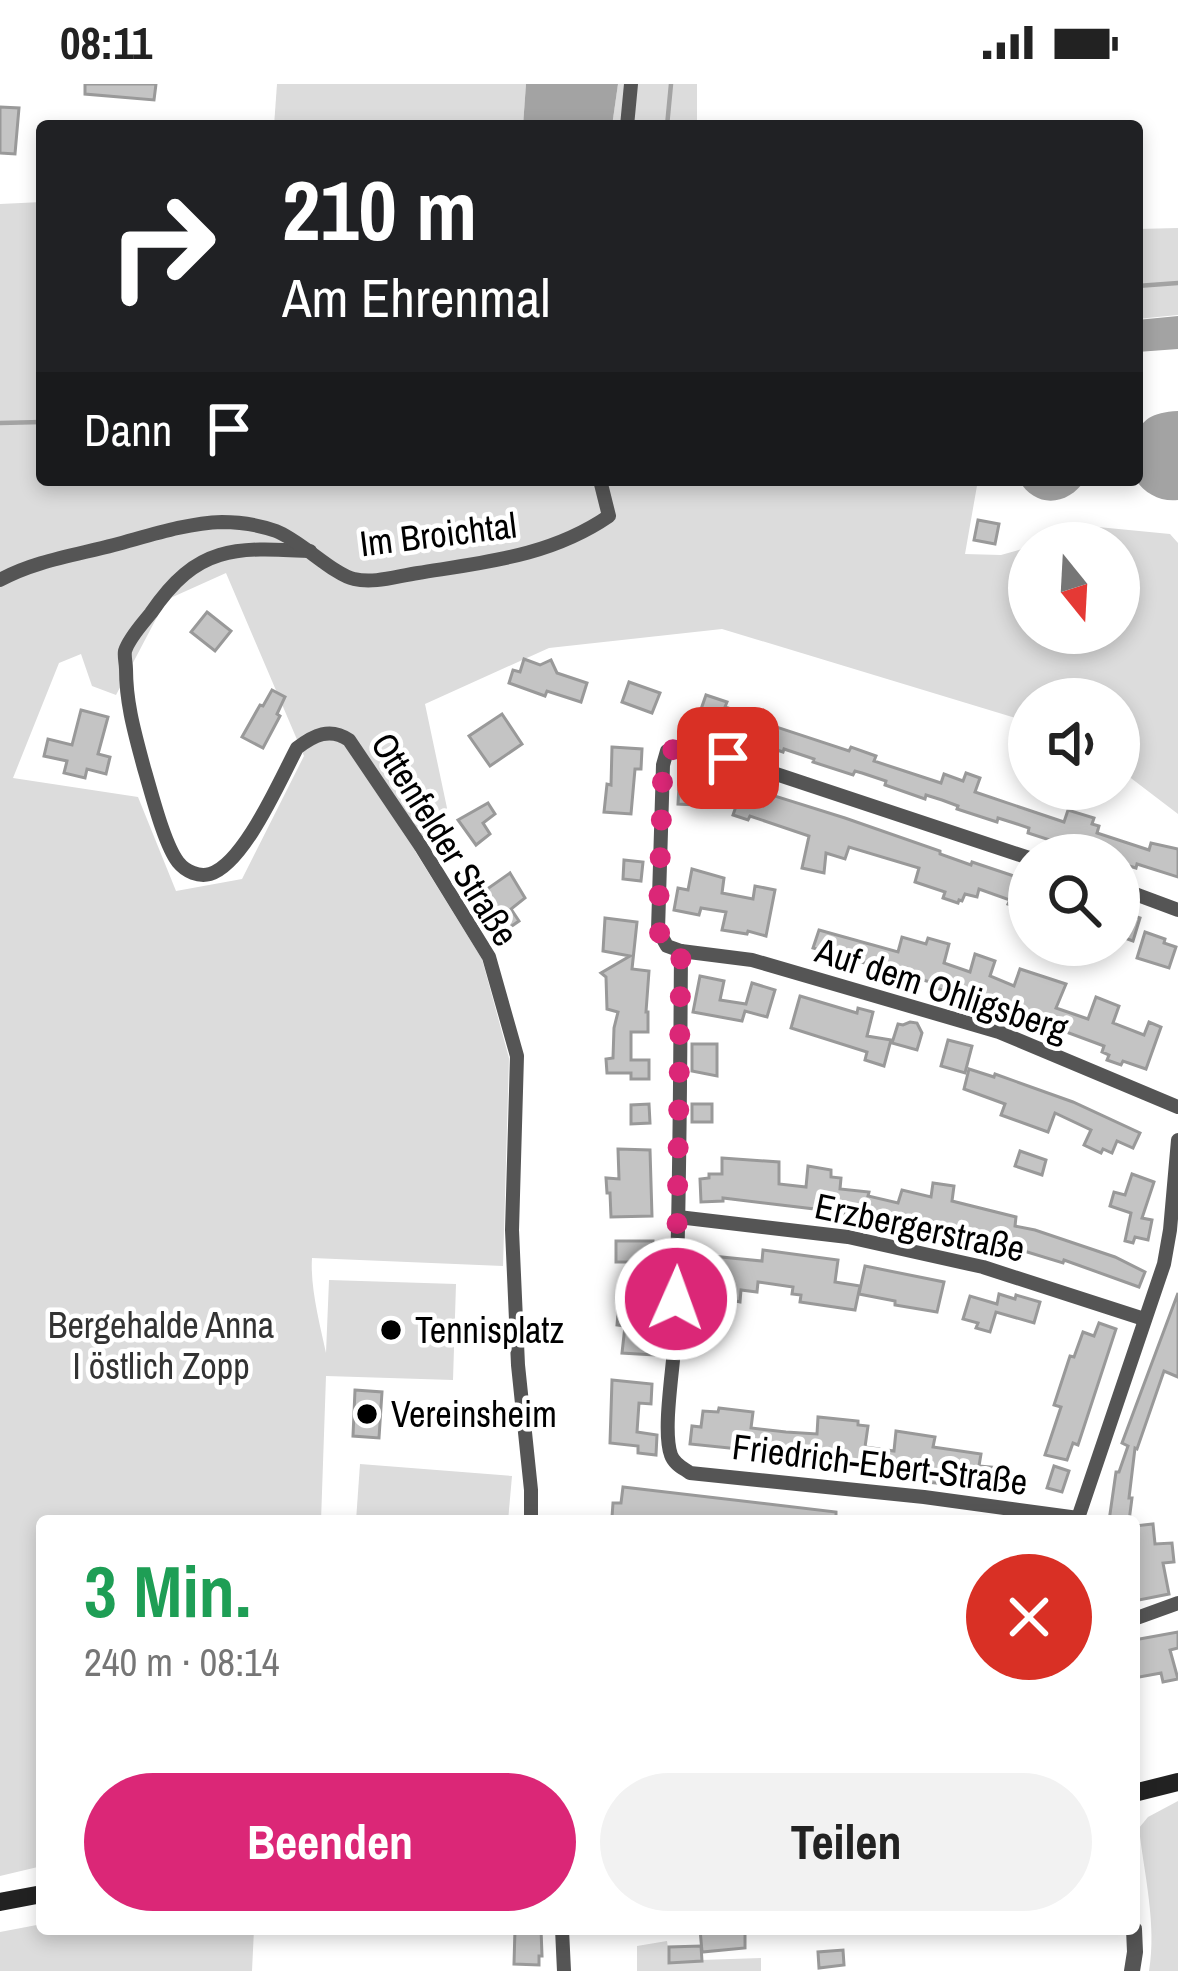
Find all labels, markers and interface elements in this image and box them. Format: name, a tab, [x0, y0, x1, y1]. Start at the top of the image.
text: 08:11	[60, 12, 152, 73]
text: 210 m	[282, 153, 477, 266]
icon: right	[84, 168, 240, 324]
text: Am Ehrenmal	[282, 261, 550, 334]
icon: arrive	[196, 396, 262, 462]
text: Dann	[84, 399, 172, 460]
street label: Im Broichtal	[357, 501, 519, 567]
north arrow	[1008, 522, 1140, 654]
map controls	[1008, 522, 1140, 966]
button: sound	[1008, 678, 1140, 810]
pin	[677, 707, 779, 809]
street label: Ottenfelder Straße	[360, 723, 530, 955]
icon: arrive	[695, 725, 761, 791]
button: search	[1008, 834, 1140, 966]
street label: Auf dem Ohligsberg	[809, 925, 1075, 1053]
street label: Erzbergerstraße	[811, 1181, 1029, 1273]
position arrow	[613, 1236, 739, 1362]
park label: Bergehalde Anna I östlich Zopp	[48, 1301, 274, 1390]
place label: Tennisplatz	[415, 1306, 564, 1354]
marker: Tennisplatz	[378, 1317, 404, 1343]
place label: Vereinsheim	[391, 1390, 557, 1438]
marker: Vereinsheim	[354, 1401, 380, 1427]
street label: Friedrich-Ebert-Straße	[730, 1422, 1030, 1506]
text: 3 Min.	[84, 1542, 251, 1639]
button: close	[966, 1554, 1092, 1680]
text: 240 m · 08:14	[84, 1636, 280, 1688]
button: Beenden	[84, 1773, 576, 1911]
button: Teilen	[600, 1773, 1092, 1911]

